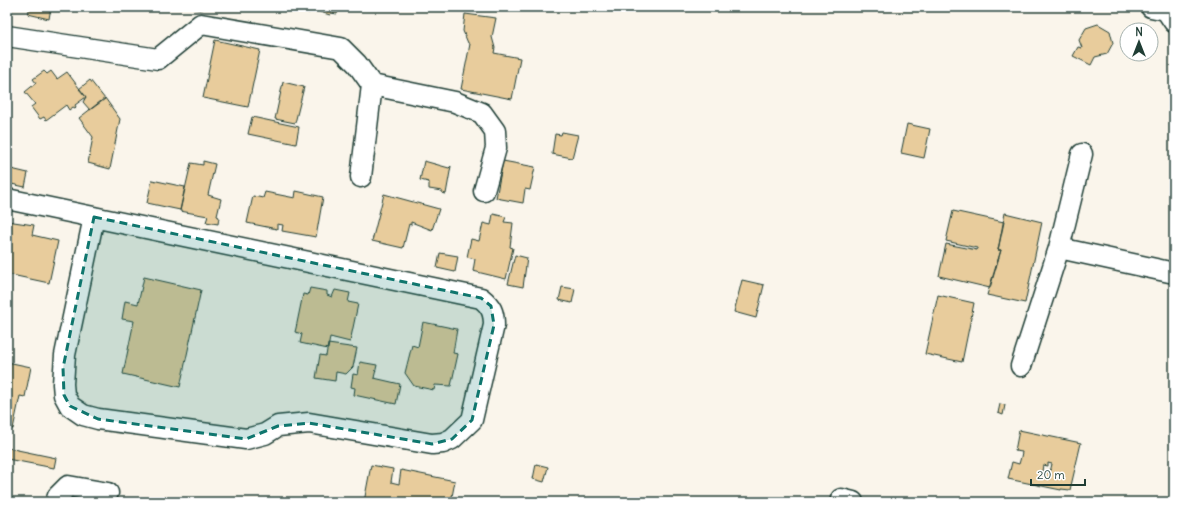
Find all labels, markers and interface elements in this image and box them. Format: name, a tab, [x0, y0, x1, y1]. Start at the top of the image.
north arrow	[1119, 22, 1159, 62]
text: N	[1135, 25, 1143, 39]
scale bar	[1031, 461, 1085, 487]
text: 20 m	[1037, 467, 1065, 482]

